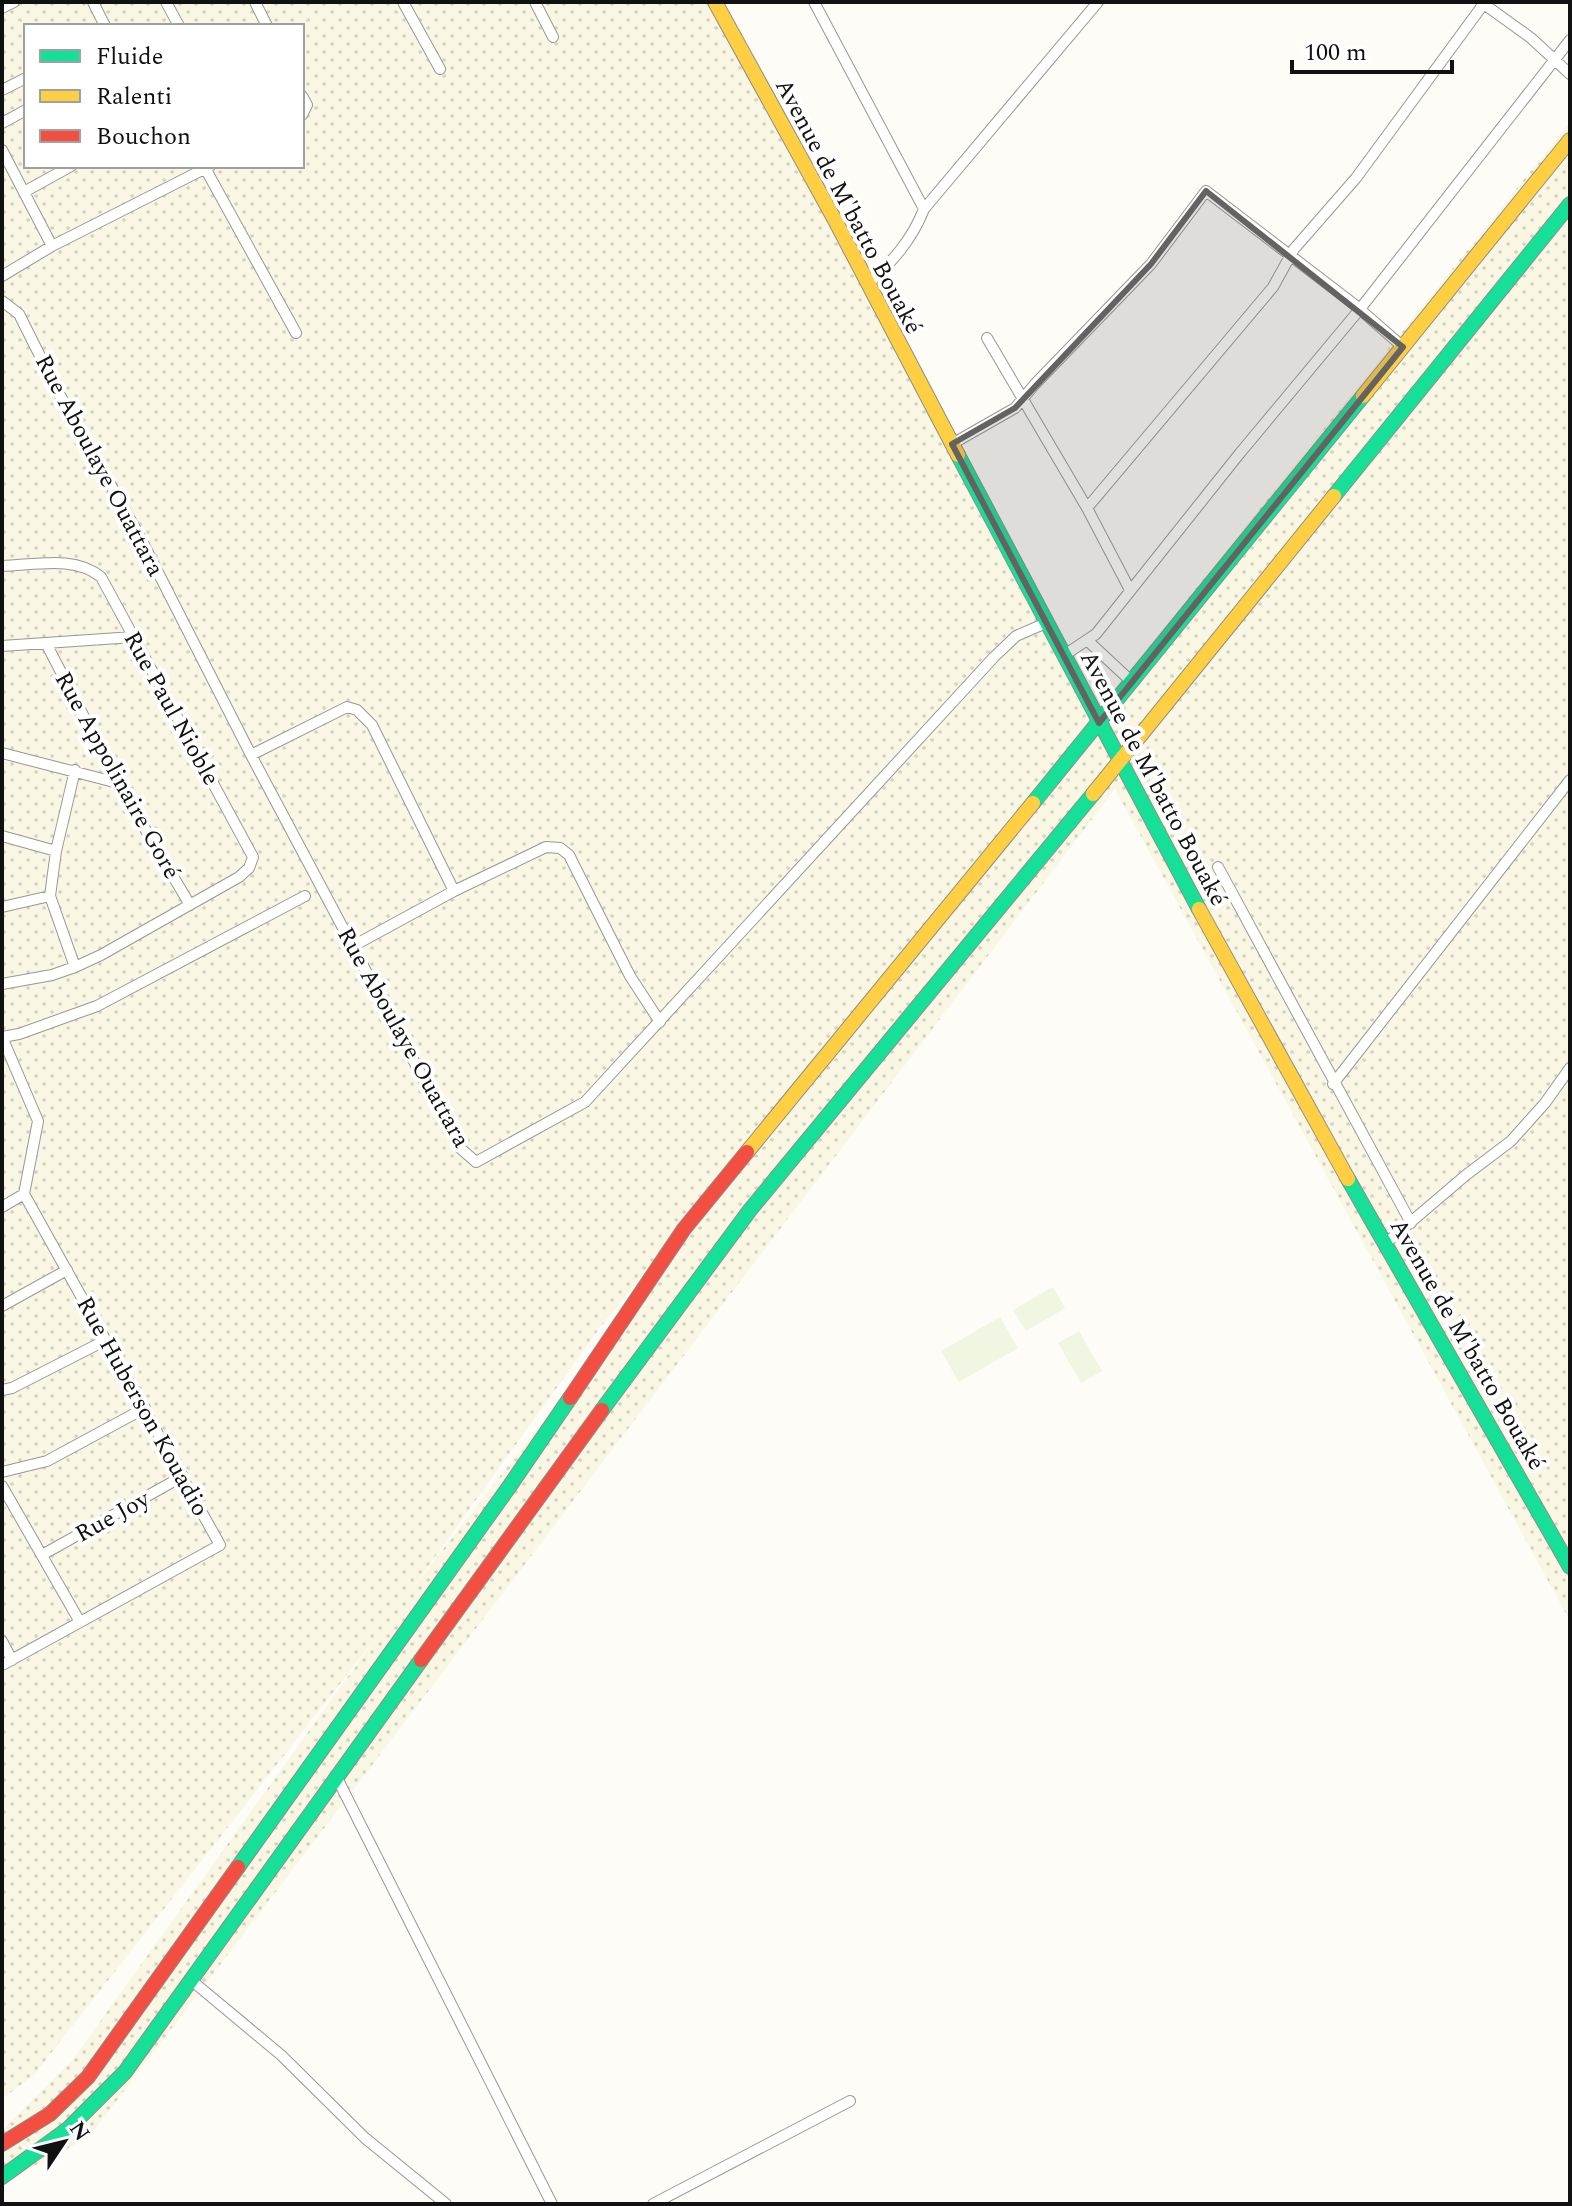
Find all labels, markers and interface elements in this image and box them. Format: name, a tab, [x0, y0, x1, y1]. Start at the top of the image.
legend	[24, 24, 304, 168]
scale bar	[1292, 24, 1452, 74]
text: 100 m	[1304, 35, 1367, 71]
text: Fluide	[96, 39, 163, 75]
street label: Avenue de M'batto Bouaké	[765, 72, 931, 341]
text: Ralenti	[96, 79, 172, 115]
text: Bouchon	[96, 119, 191, 155]
street label: Rue Aboulaye Ouattara	[25, 348, 173, 583]
street label: Rue Paul Nioble	[114, 625, 228, 792]
street label: Avenue de M'batto Bouaké	[1070, 644, 1236, 913]
street label: Rue Appolinaire Goré	[45, 665, 189, 886]
street label: Rue Aboulaye Ouattara	[327, 921, 479, 1154]
street label: Avenue de M'batto Bouaké	[1380, 1212, 1554, 1477]
street label: Rue Huberson Kouadio	[67, 1290, 218, 1523]
street label: Rue Joy	[69, 1481, 158, 1552]
north arrow	[24, 2102, 104, 2182]
text: N	[60, 2115, 98, 2148]

